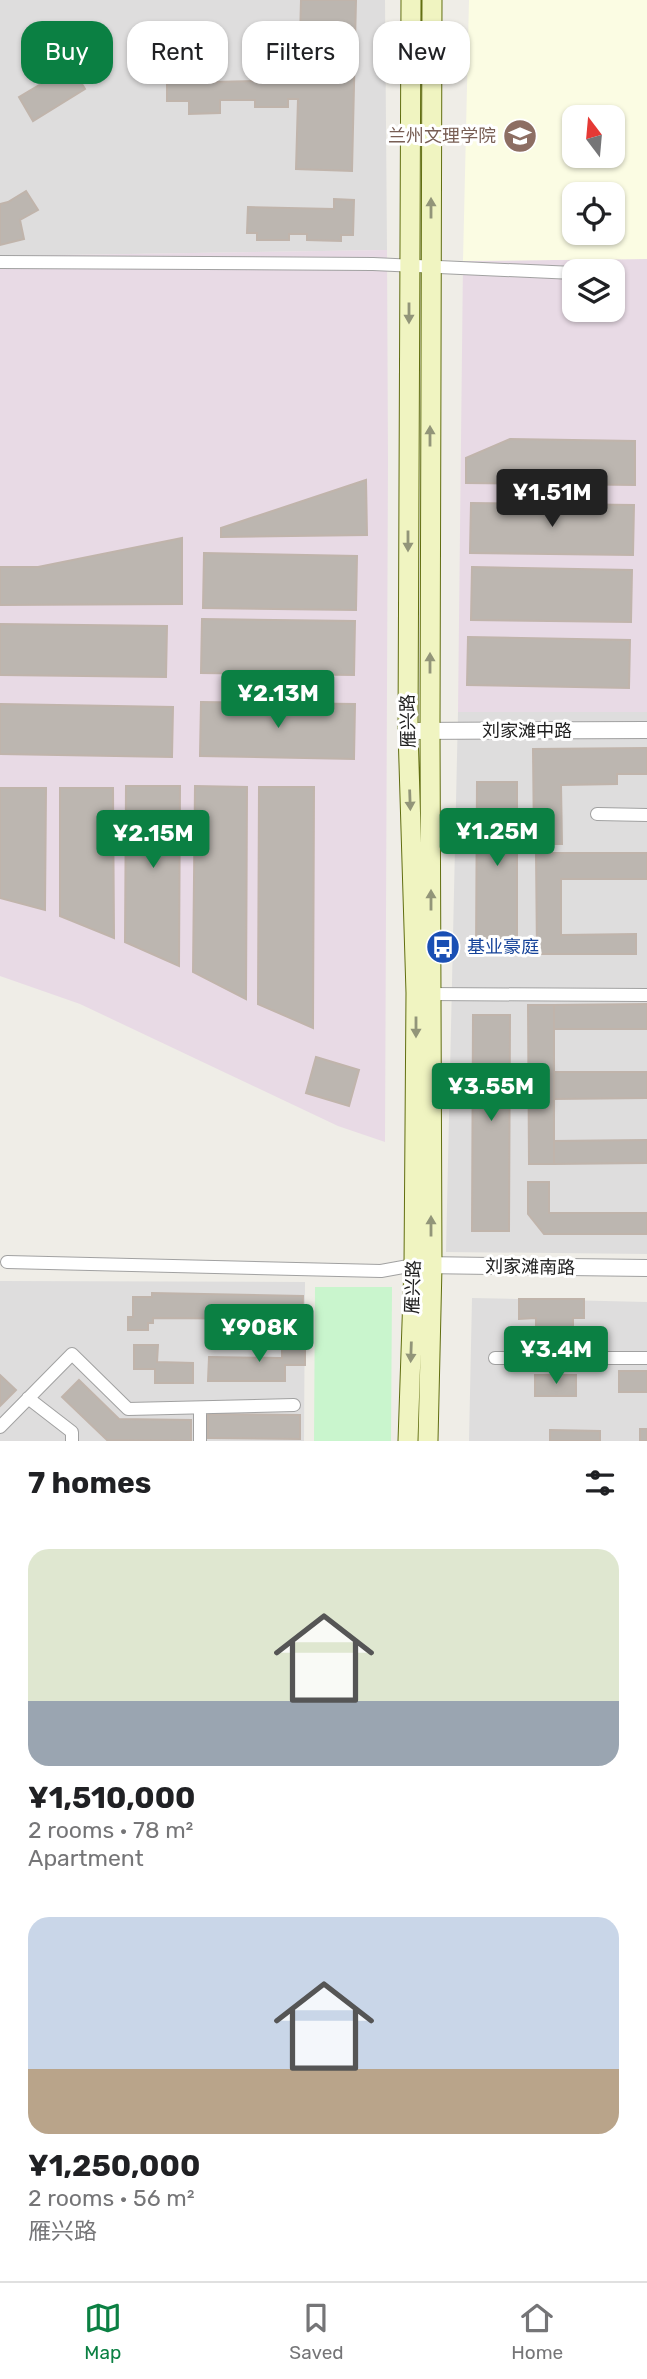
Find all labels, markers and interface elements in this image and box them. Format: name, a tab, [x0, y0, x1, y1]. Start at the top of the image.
chip: Buy	[21, 21, 113, 84]
chip: Rent	[127, 21, 228, 84]
chip: Filters	[242, 21, 359, 84]
chip: New	[373, 21, 470, 84]
north arrow	[562, 105, 625, 168]
map controls	[562, 105, 625, 322]
school or university icon: 兰州文理学院	[501, 117, 539, 155]
place label: 兰州文理学院	[388, 125, 496, 147]
button: locate	[562, 182, 625, 245]
one-way arrow	[425, 197, 437, 219]
button: layers	[562, 259, 625, 322]
one-way arrow	[403, 302, 415, 324]
one-way arrow	[424, 424, 436, 446]
pin: ¥1.51M	[495, 470, 609, 529]
text: ¥1.51M	[513, 478, 591, 506]
one-way arrow	[402, 530, 414, 552]
one-way arrow	[424, 652, 436, 674]
pin: ¥2.13M	[221, 670, 335, 730]
text: ¥2.13M	[237, 679, 319, 707]
street label: 雁兴路	[397, 694, 419, 748]
street label: 刘家滩中路	[482, 720, 572, 742]
one-way arrow	[404, 789, 415, 811]
pin: ¥1.25M	[440, 808, 554, 868]
pin: ¥2.15M	[96, 810, 210, 870]
text: ¥1.25M	[456, 817, 538, 845]
text: ¥2.15M	[112, 819, 194, 847]
one-way arrow	[425, 889, 437, 911]
bus stop icon: 基业豪庭	[424, 928, 462, 966]
place label: 基业豪庭	[467, 936, 539, 958]
one-way arrow	[410, 1016, 421, 1038]
pin: ¥3.55M	[434, 1064, 548, 1123]
text: ¥3.55M	[448, 1072, 534, 1100]
one-way arrow	[425, 1215, 437, 1237]
street label: 刘家滩南路	[485, 1255, 575, 1279]
street label: 雁兴路	[401, 1260, 425, 1314]
pin: ¥908K	[210, 1304, 308, 1364]
text: ¥908K	[220, 1313, 298, 1341]
pin: ¥3.4M	[507, 1326, 605, 1386]
text: ¥3.4M	[520, 1335, 592, 1363]
one-way arrow	[405, 1342, 416, 1364]
icon: filters	[581, 1464, 619, 1502]
text: 7 homes	[28, 1465, 151, 1501]
icon: home	[261, 1595, 387, 1721]
text: ¥1,510,000	[28, 1780, 196, 1816]
text: 2 rooms · 78 m²	[28, 1816, 193, 1844]
text: Apartment	[28, 1844, 144, 1872]
icon: home	[261, 1963, 387, 2089]
text: ¥1,250,000	[28, 2148, 200, 2184]
text: 2 rooms · 56 m²	[28, 2184, 195, 2212]
text: 雁兴路	[28, 2217, 97, 2245]
tab: Map	[84, 2299, 122, 2364]
tab: Saved	[289, 2299, 344, 2364]
tab: Home	[511, 2299, 563, 2364]

